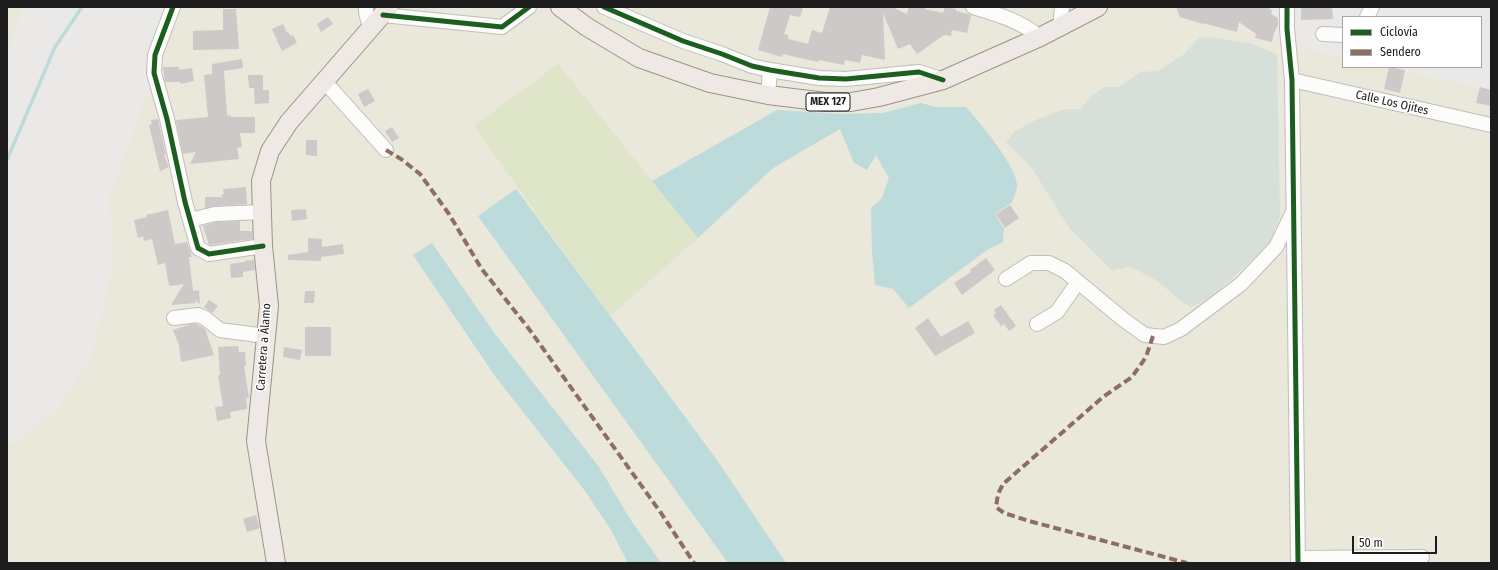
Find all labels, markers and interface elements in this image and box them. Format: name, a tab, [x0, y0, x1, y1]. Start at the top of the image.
legend	[1342, 16, 1482, 68]
text: Ciclovía	[1380, 25, 1418, 39]
text: Sendero	[1380, 45, 1421, 59]
street label: Calle Los Ojites	[1354, 88, 1430, 118]
road number: MEX 127	[806, 93, 850, 111]
street label: Carretera a Álamo	[254, 303, 274, 391]
scale bar	[1354, 528, 1439, 554]
text: 50 m	[1359, 536, 1383, 550]

